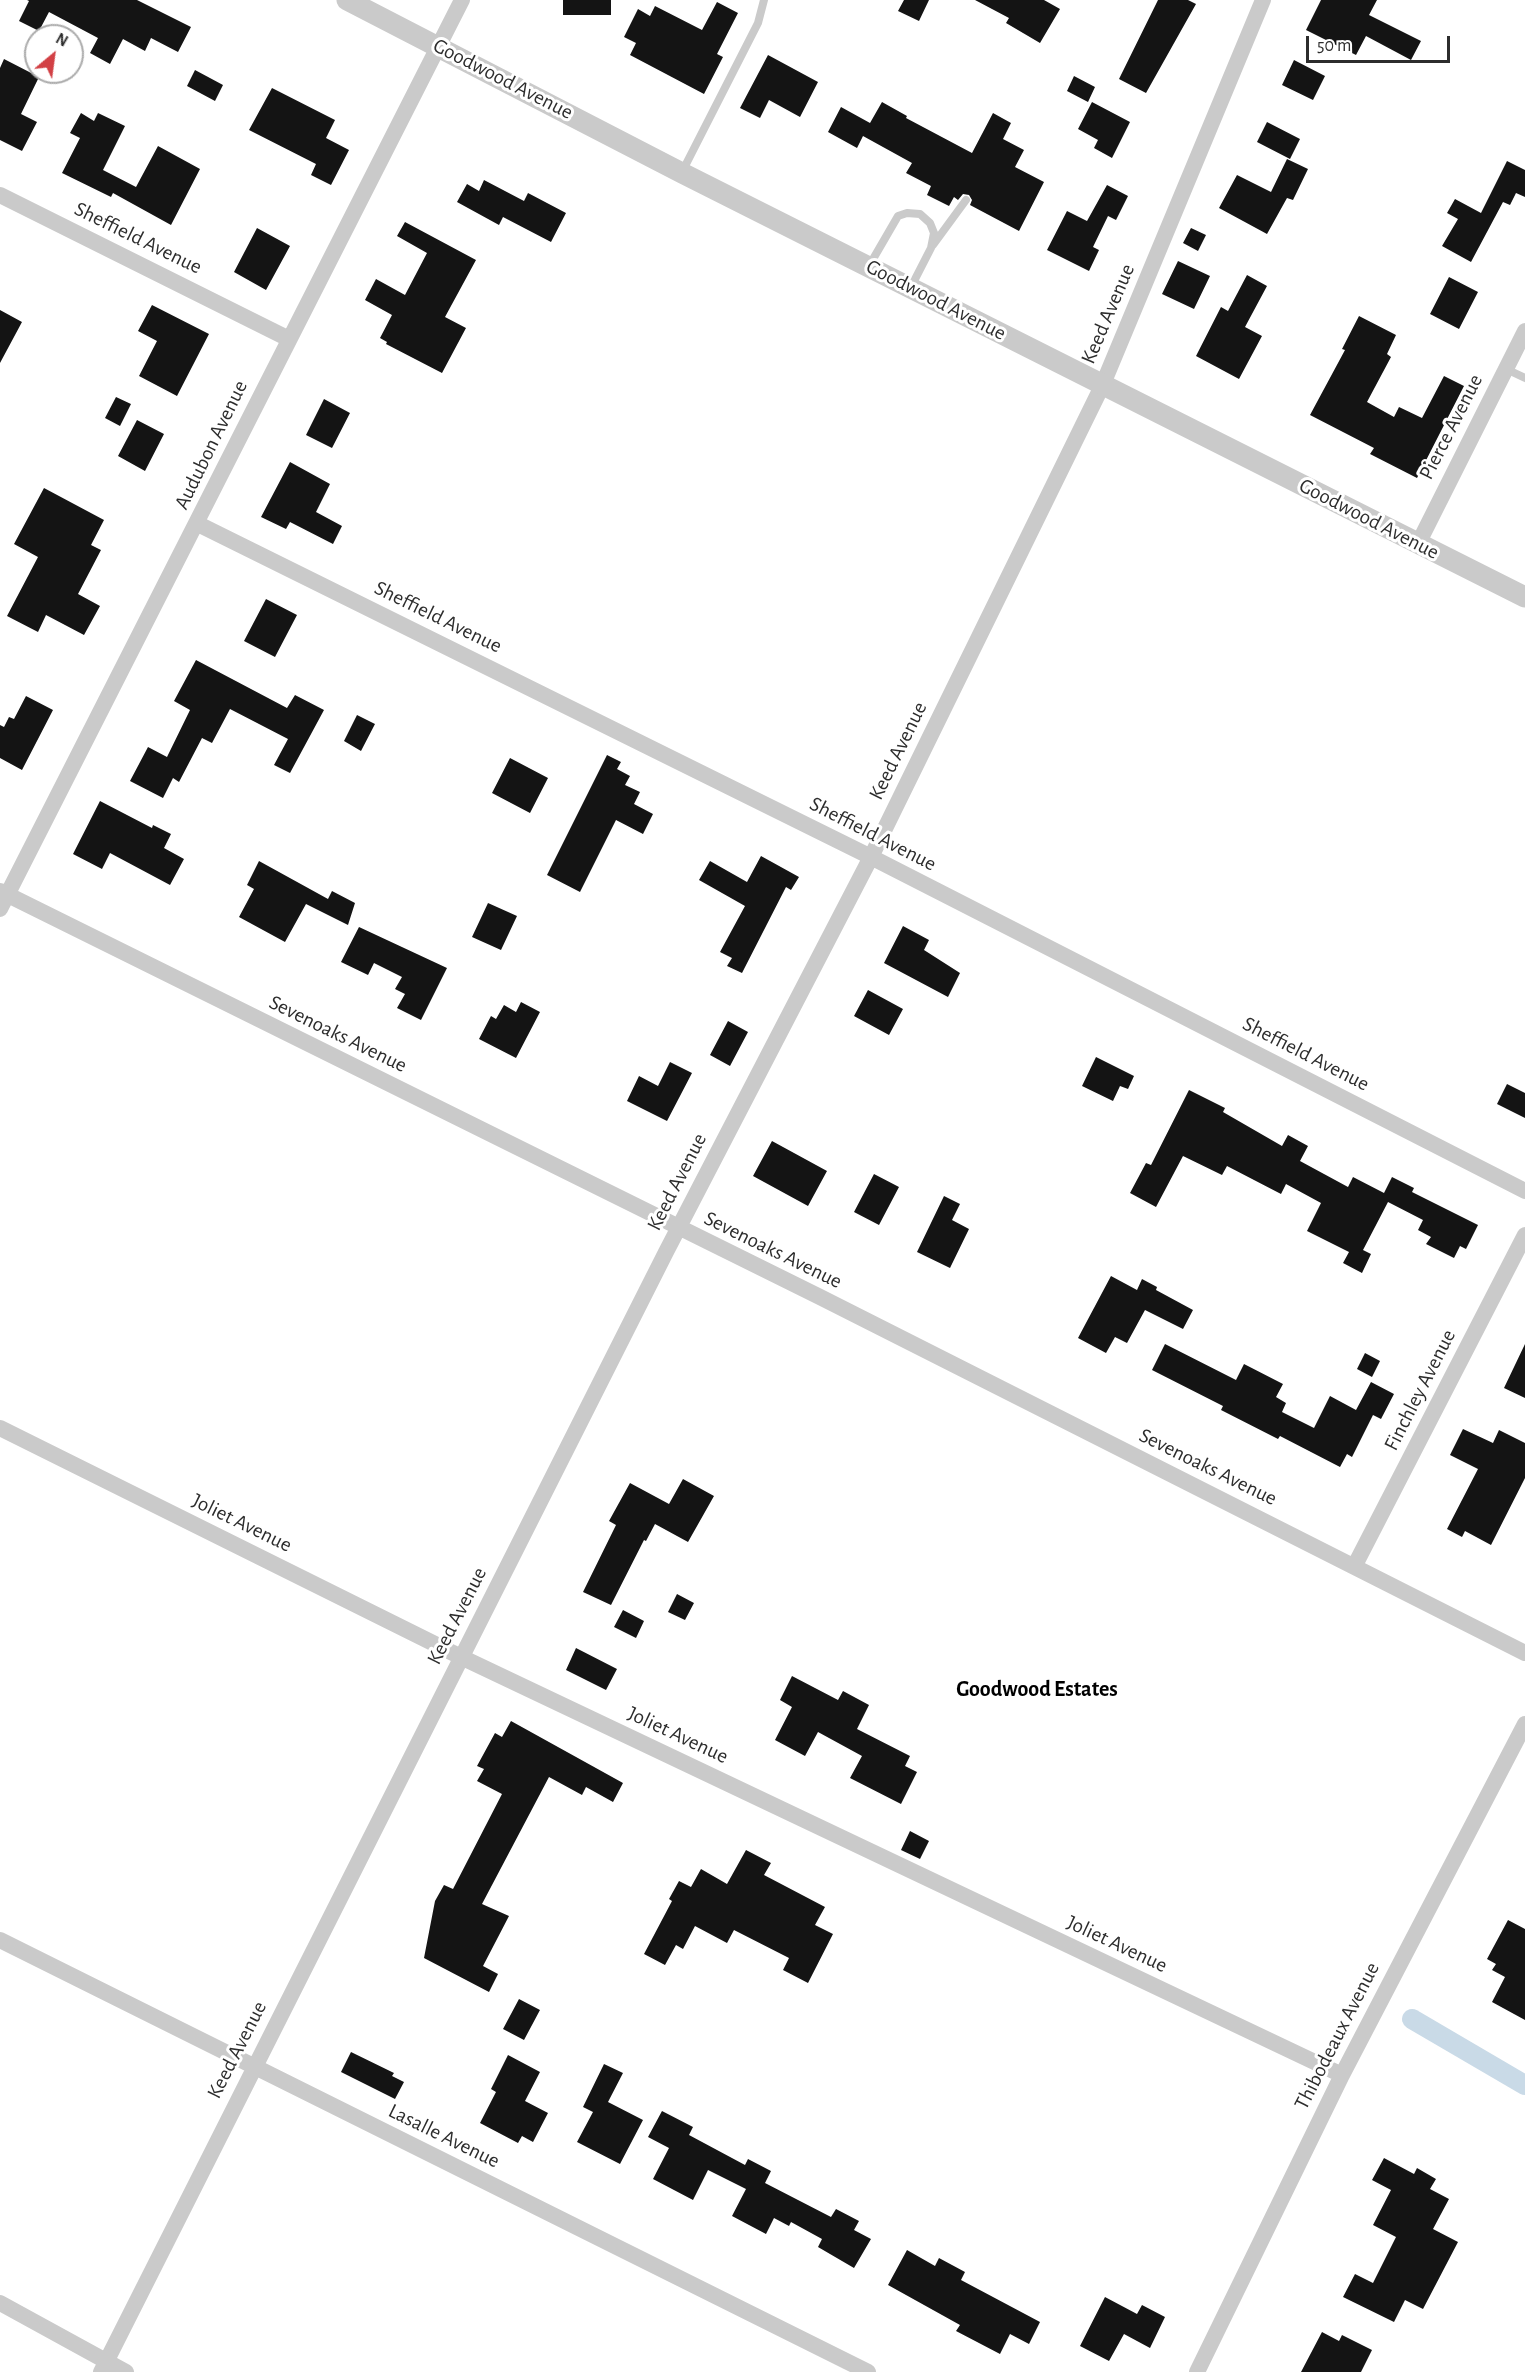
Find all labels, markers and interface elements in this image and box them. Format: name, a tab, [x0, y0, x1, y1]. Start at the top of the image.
north arrow	[24, 24, 84, 84]
scale bar	[1309, 24, 1453, 62]
text: N	[53, 30, 71, 50]
street label: Goodwood Avenue	[429, 33, 577, 125]
text: 50 m	[1317, 37, 1351, 55]
street label: Sheffield Avenue	[70, 196, 206, 280]
street label: Goodwood Avenue	[862, 254, 1010, 346]
street label: Keed Avenue	[1076, 260, 1140, 368]
street label: Pierce Avenue	[1414, 370, 1488, 484]
street label: Audubon Avenue	[169, 376, 253, 514]
street label: Goodwood Avenue	[1295, 473, 1443, 565]
street label: Sheffield Avenue	[370, 575, 506, 659]
street label: Keed Avenue	[863, 698, 933, 804]
street label: Sheffield Avenue	[805, 791, 941, 877]
street label: Sevenoaks Avenue	[265, 990, 411, 1078]
street label: Sheffield Avenue	[1238, 1011, 1374, 1097]
street label: Keed Avenue	[642, 1129, 712, 1235]
street label: Sevenoaks Avenue	[700, 1206, 846, 1294]
street label: Finchley Avenue	[1379, 1325, 1461, 1455]
street label: Sevenoaks Avenue	[1135, 1423, 1281, 1511]
street label: Joliet Avenue	[188, 1488, 296, 1558]
street label: Keed Avenue	[422, 1563, 492, 1669]
district label: Goodwood Estates	[956, 1676, 1118, 1702]
street label: Joliet Avenue	[624, 1701, 732, 1769]
street label: Joliet Avenue	[1063, 1910, 1171, 1978]
street label: Thibodeaux Avenue	[1289, 1958, 1385, 2114]
street label: Keed Avenue	[202, 1997, 272, 2103]
street label: Lasalle Avenue	[384, 2098, 504, 2174]

